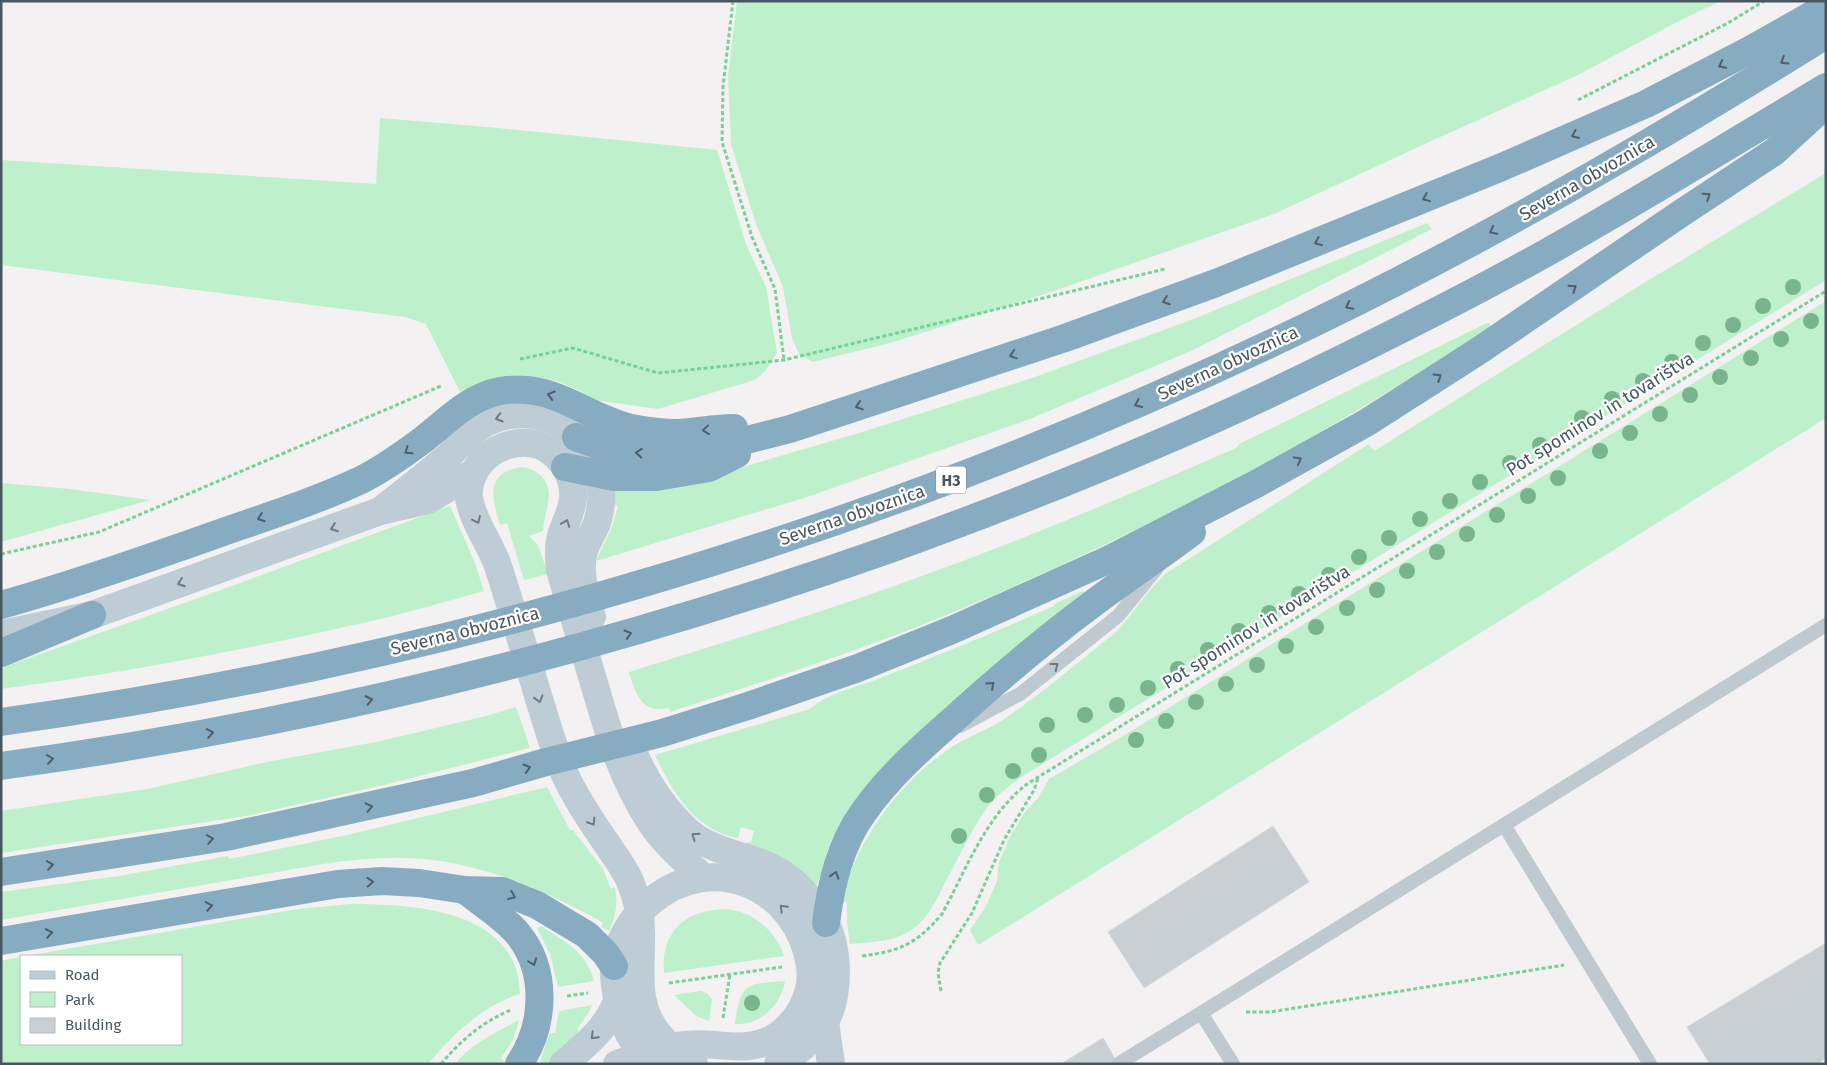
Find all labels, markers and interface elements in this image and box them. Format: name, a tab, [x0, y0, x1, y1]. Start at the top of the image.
one-way arrow	[1781, 55, 1790, 64]
one-way arrow	[1718, 59, 1727, 69]
one-way arrow	[1571, 128, 1580, 139]
street label: Severna obvoznica	[1516, 130, 1658, 226]
one-way arrow	[1422, 192, 1431, 202]
one-way arrow	[1702, 192, 1711, 202]
one-way arrow	[1489, 225, 1498, 235]
one-way arrow	[1314, 236, 1322, 246]
one-way arrow	[1567, 285, 1577, 294]
one-way arrow	[1162, 295, 1171, 305]
one-way arrow	[1345, 300, 1354, 310]
street label: Severna obvoznica	[1154, 321, 1302, 405]
street label: Pot spominov in tovarištva	[1502, 347, 1698, 481]
one-way arrow	[1009, 349, 1018, 359]
one-way arrow	[1432, 374, 1441, 384]
one-way arrow	[548, 390, 556, 400]
one-way arrow	[1134, 397, 1143, 408]
one-way arrow	[855, 400, 863, 410]
one-way arrow	[496, 412, 504, 422]
one-way arrow	[702, 424, 710, 435]
one-way arrow	[404, 445, 414, 454]
one-way arrow	[635, 447, 643, 458]
one-way arrow	[1293, 457, 1302, 467]
road number: H3	[936, 466, 966, 494]
street label: Severna obvoznica	[776, 480, 928, 550]
one-way arrow	[258, 513, 266, 523]
one-way arrow	[471, 515, 482, 524]
one-way arrow	[560, 519, 570, 528]
one-way arrow	[330, 522, 339, 532]
street label: Pot spominov in tovarištva	[1158, 560, 1354, 694]
one-way arrow	[177, 577, 186, 587]
street label: Severna obvoznica	[388, 602, 542, 660]
one-way arrow	[624, 629, 632, 639]
one-way arrow	[1049, 664, 1058, 672]
one-way arrow	[986, 682, 995, 691]
one-way arrow	[365, 695, 373, 706]
one-way arrow	[534, 695, 544, 703]
one-way arrow	[206, 729, 214, 739]
one-way arrow	[46, 754, 54, 765]
one-way arrow	[522, 763, 530, 773]
one-way arrow	[365, 802, 374, 813]
one-way arrow	[586, 816, 595, 825]
one-way arrow	[691, 833, 701, 842]
one-way arrow	[206, 835, 214, 845]
one-way arrow	[46, 860, 54, 871]
one-way arrow	[829, 871, 839, 879]
one-way arrow	[366, 876, 374, 887]
one-way arrow	[508, 890, 516, 900]
one-way arrow	[205, 901, 214, 911]
one-way arrow	[780, 905, 789, 914]
one-way arrow	[45, 929, 54, 939]
legend	[20, 955, 182, 1045]
one-way arrow	[527, 957, 537, 966]
text: Road	[65, 966, 100, 984]
text: Park	[65, 991, 95, 1009]
text: Building	[65, 1016, 121, 1034]
one-way arrow	[591, 1030, 600, 1039]

